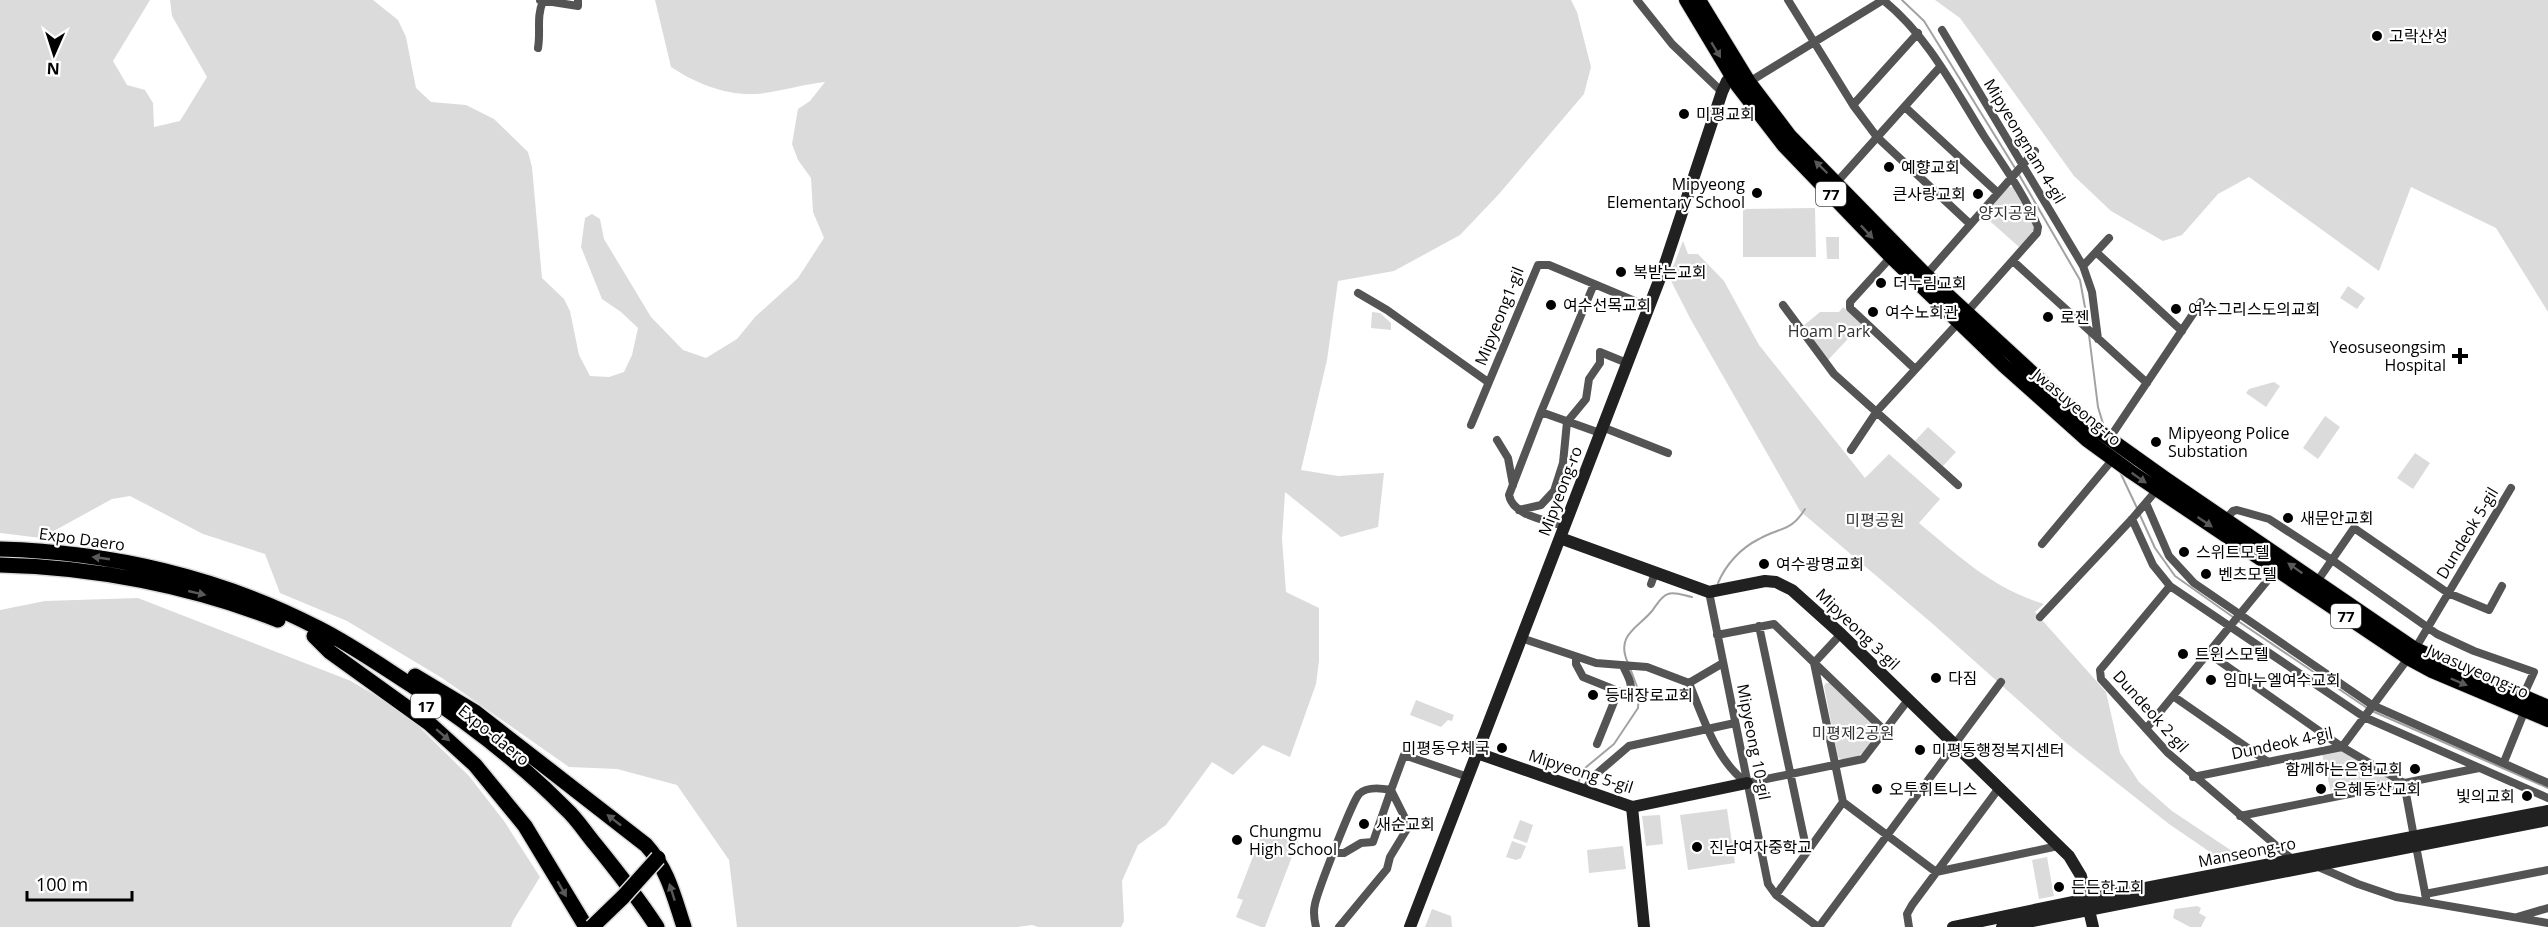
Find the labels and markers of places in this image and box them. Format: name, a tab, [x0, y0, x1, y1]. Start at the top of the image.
place label: 고락산성	[2389, 25, 2448, 47]
marker: 고락산성	[2370, 29, 2384, 43]
place label: 미평교회	[1696, 103, 1755, 125]
marker: 미평교회	[1677, 107, 1691, 121]
place label: 예향교회	[1901, 156, 1960, 178]
marker: 예향교회	[1882, 160, 1896, 174]
place label: Mipyeong Elementary School	[1607, 173, 1745, 213]
place label: 큰사랑교회	[1892, 183, 1966, 205]
marker: Mipyeong Elementary School	[1750, 186, 1764, 200]
marker: 큰사랑교회	[1971, 187, 1985, 201]
place label: 복받는교회	[1633, 261, 1707, 283]
marker: 복받는교회	[1614, 265, 1628, 279]
place label: 더누림교회	[1893, 272, 1967, 294]
marker: 더누림교회	[1874, 276, 1888, 290]
place label: 여수선목교회	[1563, 294, 1651, 316]
marker: 여수선목교회	[1544, 298, 1558, 312]
place label: 여수그리스도의교회	[2188, 298, 2320, 320]
place label: 여수노회관	[1885, 301, 1959, 323]
marker: 여수그리스도의교회	[2169, 302, 2183, 316]
marker: 여수노회관	[1866, 305, 1880, 319]
place label: 로젠	[2060, 306, 2089, 328]
marker: 로젠	[2041, 310, 2055, 324]
place label: Yeosuseongsim Hospital	[2330, 336, 2446, 376]
marker: Yeosuseongsim Hospital	[2451, 347, 2469, 365]
place label: Mipyeong Police Substation	[2168, 422, 2289, 462]
marker: Mipyeong Police Substation	[2149, 435, 2163, 449]
place label: 새문안교회	[2300, 507, 2374, 529]
marker: 새문안교회	[2281, 511, 2295, 525]
place label: 스위트모텔	[2196, 541, 2270, 563]
marker: 스위트모텔	[2177, 545, 2191, 559]
place label: 여수광명교회	[1776, 553, 1864, 575]
marker: 여수광명교회	[1757, 557, 1771, 571]
place label: 벤츠모텔	[2218, 563, 2277, 585]
marker: 벤츠모텔	[2199, 567, 2213, 581]
place label: 트윈스모텔	[2195, 643, 2269, 665]
marker: 트윈스모텔	[2176, 647, 2190, 661]
place label: 다짐	[1948, 667, 1977, 689]
place label: 임마누엘여수교회	[2223, 669, 2341, 691]
marker: 다짐	[1929, 671, 1943, 685]
marker: 임마누엘여수교회	[2204, 673, 2218, 687]
place label: 등대장로교회	[1605, 684, 1693, 706]
marker: 등대장로교회	[1586, 688, 1600, 702]
place label: 미평동우체국	[1402, 737, 1490, 759]
place label: 미평동행정복지센터	[1932, 739, 2064, 761]
marker: 미평동우체국	[1495, 741, 1509, 755]
marker: 미평동행정복지센터	[1913, 743, 1927, 757]
place label: 함께하는은현교회	[2285, 758, 2403, 780]
marker: 함께하는은현교회	[2408, 762, 2422, 776]
place label: 오투휘트니스	[1889, 778, 1977, 800]
place label: 은혜동산교회	[2333, 778, 2421, 800]
marker: 오투휘트니스	[1870, 782, 1884, 796]
marker: 은혜동산교회	[2314, 782, 2328, 796]
place label: 빛의교회	[2456, 785, 2515, 807]
marker: 빛의교회	[2520, 789, 2534, 803]
place label: 새순교회	[1376, 813, 1435, 835]
marker: 새순교회	[1357, 817, 1371, 831]
place label: Chungmu High School	[1249, 820, 1337, 860]
marker: Chungmu High School	[1230, 833, 1244, 847]
place label: 진남여자중학교	[1709, 836, 1812, 858]
marker: 진남여자중학교	[1690, 840, 1704, 854]
place label: 든든한교회	[2071, 876, 2145, 898]
marker: 든든한교회	[2052, 880, 2066, 894]

